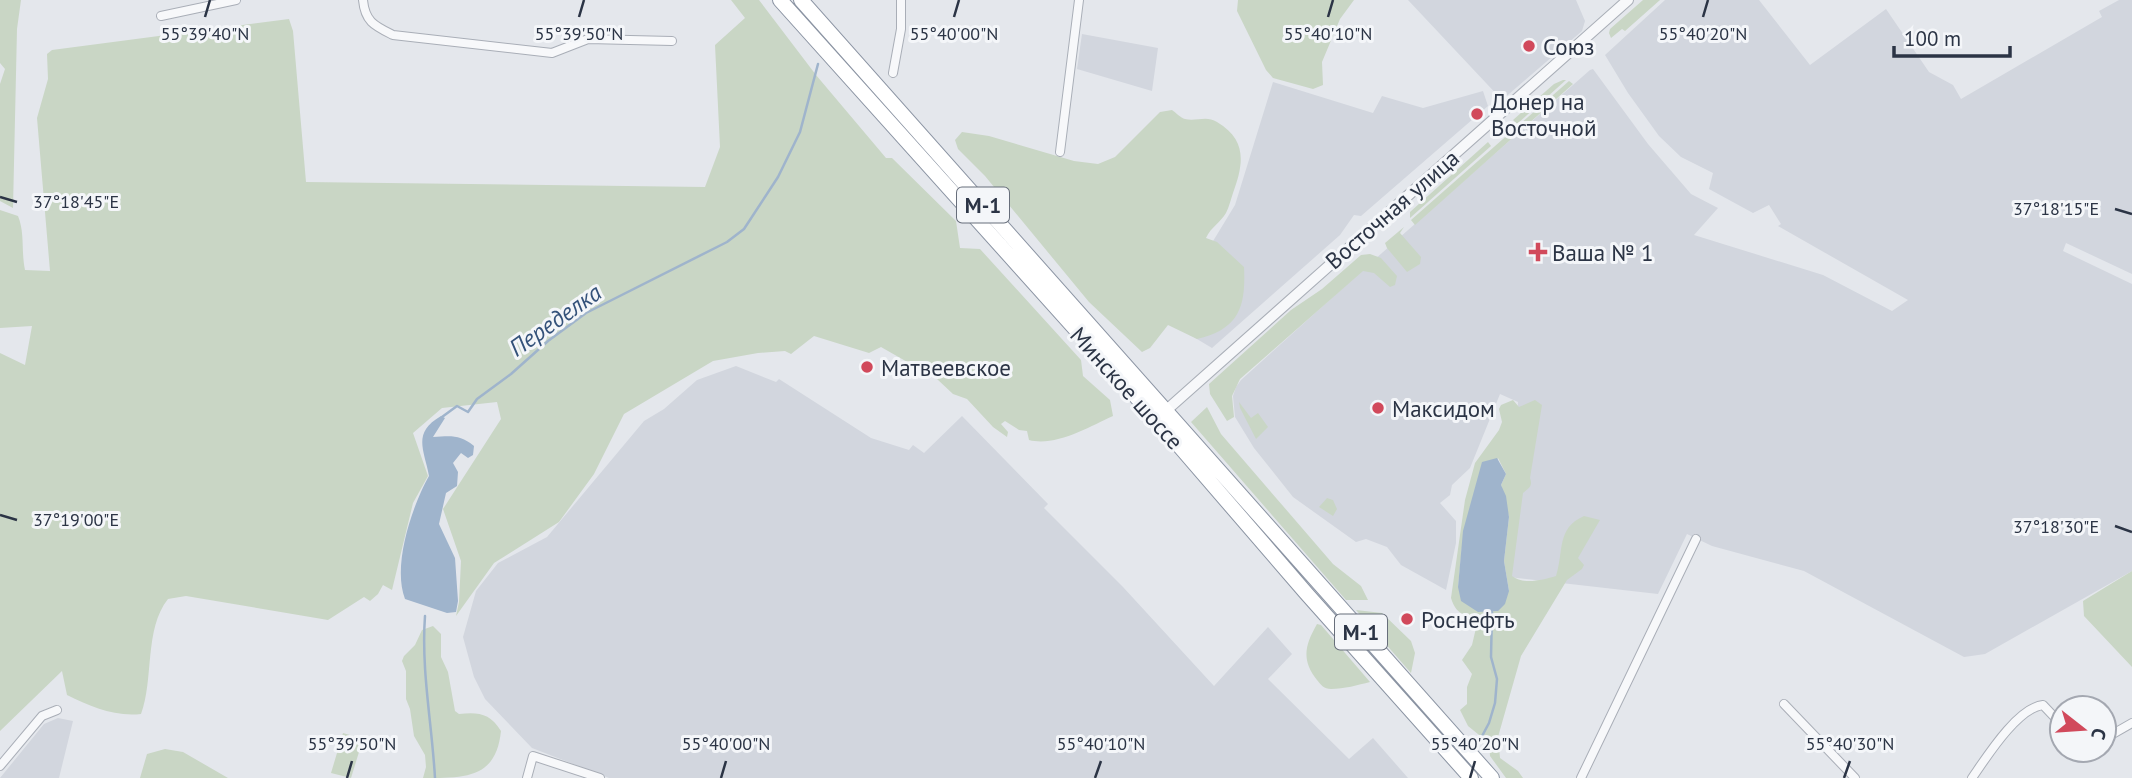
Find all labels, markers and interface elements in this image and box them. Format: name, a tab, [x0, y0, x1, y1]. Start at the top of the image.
scale bar	[1894, 14, 2010, 58]
text: 55°39'40"N	[161, 22, 249, 45]
text: 55°39'50"N	[535, 22, 623, 45]
text: 55°40'00"N	[910, 22, 998, 45]
text: 55°40'10"N	[1284, 22, 1372, 45]
text: 55°40'20"N	[1659, 22, 1747, 45]
text: 100 m	[1904, 25, 1961, 52]
place label: Союз	[1543, 32, 1594, 61]
marker: Союз	[1521, 38, 1537, 54]
place label: Донер на Восточной	[1491, 87, 1596, 142]
marker: Донер на Восточной	[1469, 106, 1485, 122]
street label: Восточная улица	[1319, 143, 1465, 275]
road number: М-1	[957, 188, 1009, 222]
text: 37°18'45"E	[33, 190, 119, 213]
text: 37°18'15"E	[2013, 197, 2099, 220]
place label: Ваша № 1	[1552, 238, 1654, 267]
marker: Ваша № 1	[1530, 244, 1546, 260]
water label: Переделка	[503, 277, 608, 363]
street label: Минское шоссе	[1064, 321, 1190, 455]
place label: Матвеевское	[881, 353, 1011, 382]
marker: Матвеевское	[859, 359, 875, 375]
place label: Максидом	[1392, 394, 1495, 423]
marker: Максидом	[1370, 400, 1386, 416]
text: 37°19'00"E	[33, 508, 119, 531]
text: 37°18'30"E	[2013, 515, 2099, 538]
place label: Роснефть	[1421, 605, 1515, 634]
marker: Роснефть	[1399, 611, 1415, 627]
road number: М-1	[1335, 614, 1387, 650]
north arrow	[2048, 694, 2118, 764]
text: С	[2086, 725, 2112, 743]
text: 55°39'50"N	[308, 732, 396, 755]
text: 55°40'00"N	[682, 732, 770, 755]
text: 55°40'10"N	[1057, 732, 1145, 755]
text: 55°40'20"N	[1431, 732, 1519, 755]
text: 55°40'30"N	[1806, 732, 1894, 755]

